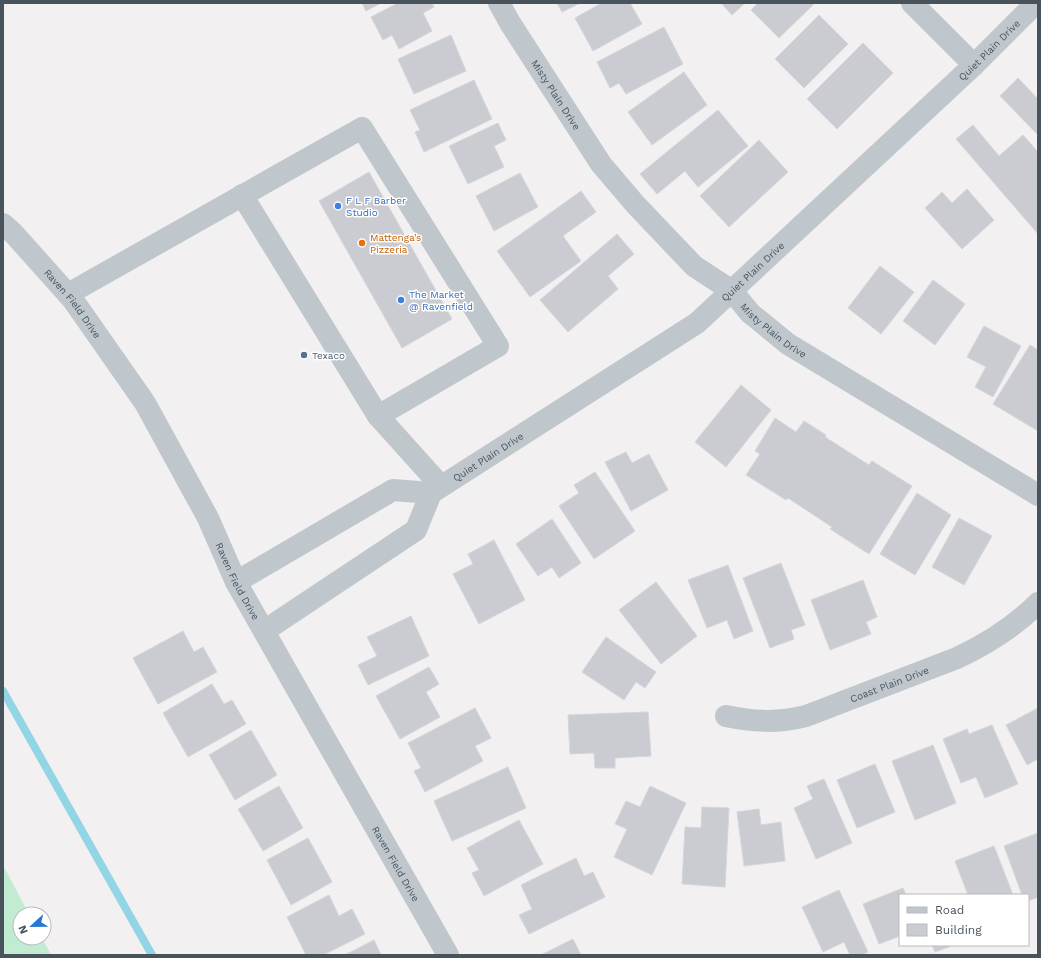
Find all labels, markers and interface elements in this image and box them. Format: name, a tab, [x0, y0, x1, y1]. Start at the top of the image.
street label: Quiet Plain Drive	[956, 17, 1022, 83]
street label: Misty Plain Drive	[529, 58, 582, 132]
place label: F L F Barber Studio	[346, 195, 406, 218]
marker: F L F Barber Studio	[333, 201, 343, 211]
place label: Mattenga’s Pizzeria	[370, 232, 421, 255]
marker: Mattenga’s Pizzeria	[357, 238, 367, 248]
street label: Quiet Plain Drive	[719, 240, 787, 303]
street label: Raven Field Drive	[42, 267, 103, 341]
place label: The Market @ Ravenfield	[409, 289, 473, 312]
marker: The Market @ Ravenfield	[396, 295, 406, 305]
street label: Misty Plain Drive	[738, 301, 809, 360]
marker: Texaco	[299, 350, 309, 360]
place label: Texaco	[312, 350, 345, 361]
street label: Quiet Plain Drive	[451, 430, 526, 484]
street label: Raven Field Drive	[213, 541, 261, 622]
street label: Coast Plain Drive	[849, 664, 931, 705]
street label: Raven Field Drive	[370, 824, 422, 904]
legend	[899, 894, 1029, 946]
text: Road	[935, 903, 964, 917]
north arrow	[12, 906, 52, 946]
text: N	[16, 923, 31, 936]
text: Building	[935, 923, 982, 937]

